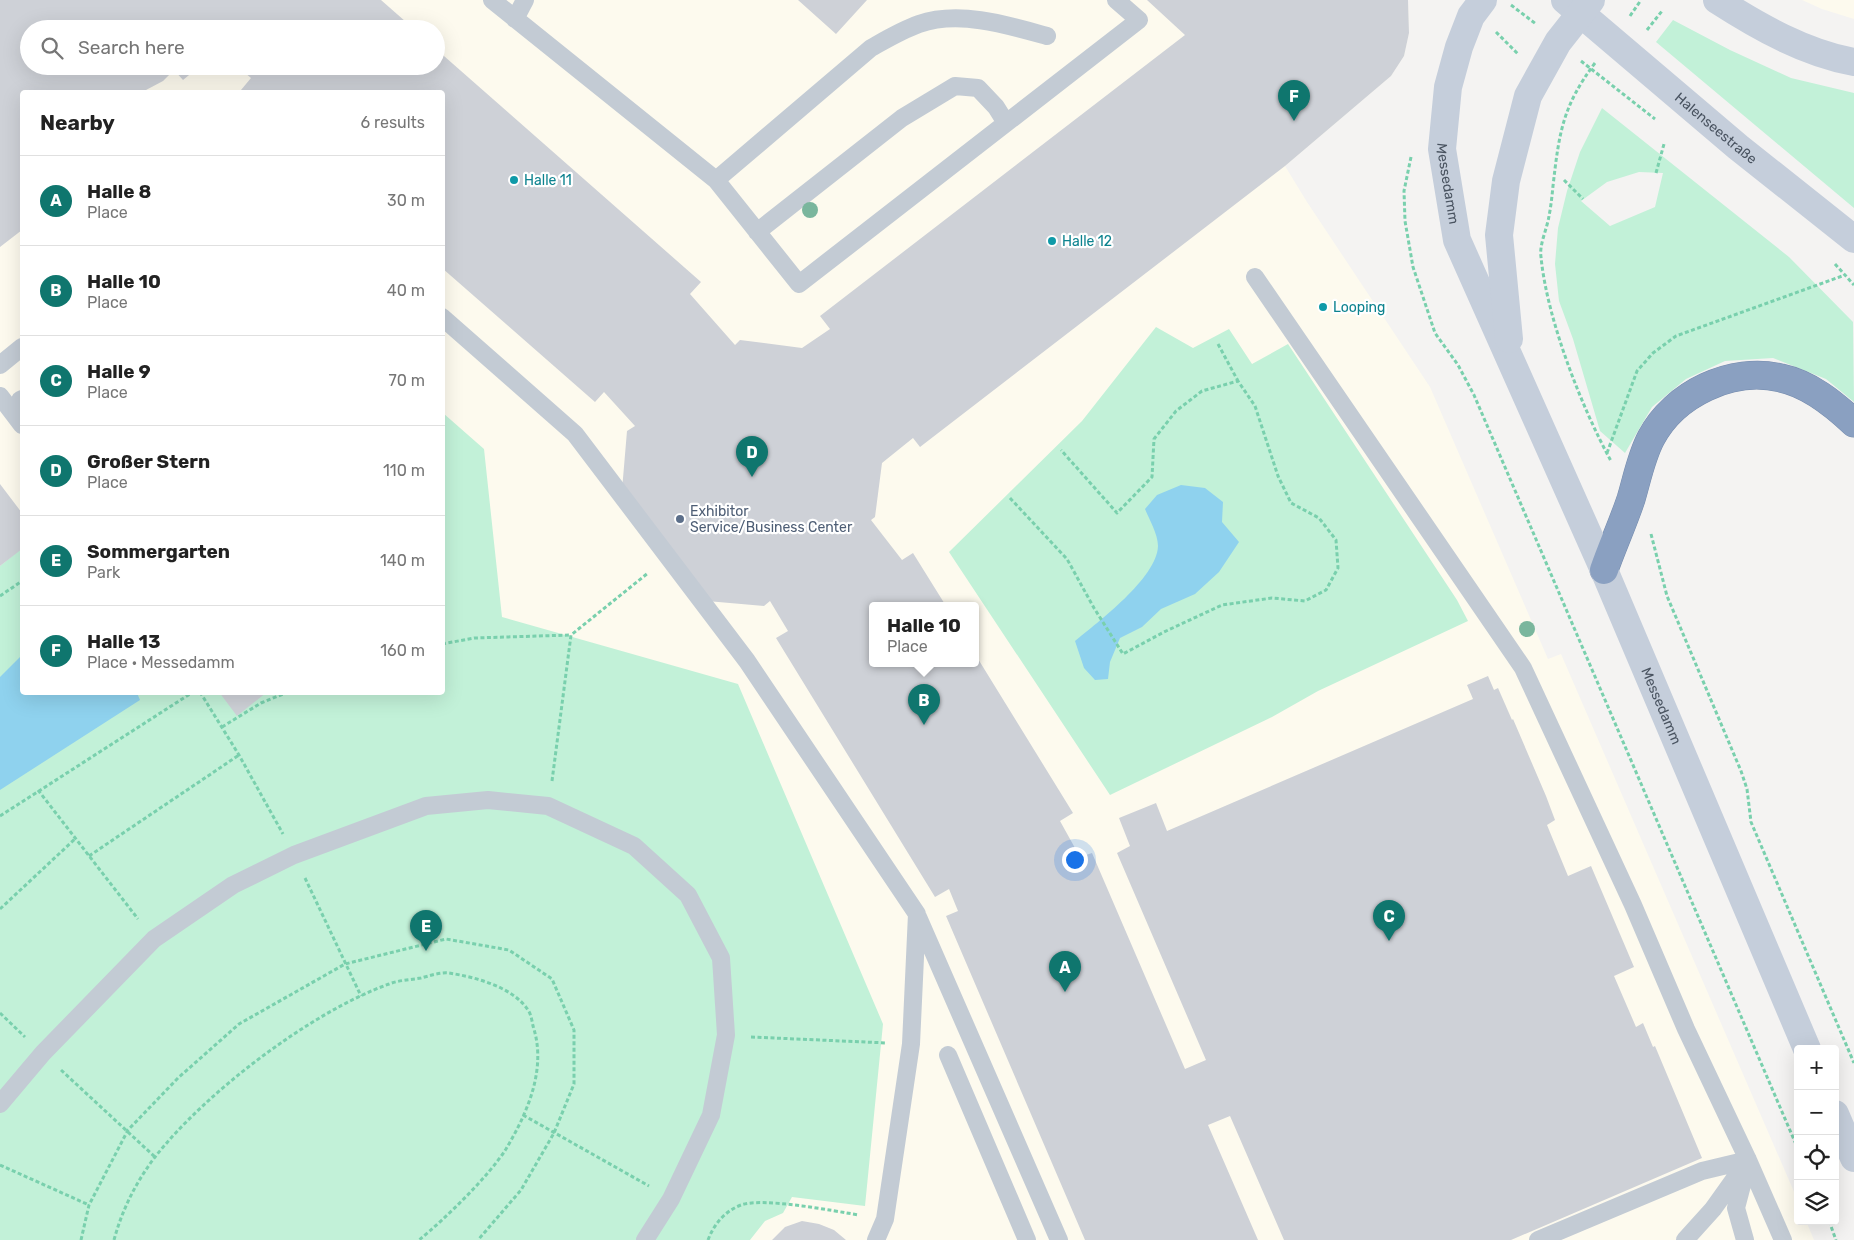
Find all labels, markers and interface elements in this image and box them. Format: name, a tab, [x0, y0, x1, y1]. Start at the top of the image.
search box	[20, 20, 445, 75]
icon: search	[38, 34, 66, 62]
text: Search here	[78, 36, 185, 59]
pin: F	[1278, 80, 1310, 121]
street label: Halenseestraße	[1671, 89, 1760, 168]
text: Nearby	[40, 110, 115, 135]
text: 6 results	[360, 113, 425, 132]
street label: Messedamm	[1433, 142, 1462, 225]
place label: Halle 11	[524, 172, 572, 189]
marker: Halle 11	[508, 174, 520, 186]
text: Halle 8	[87, 180, 151, 203]
text: A	[50, 191, 62, 210]
text: 30 m	[387, 191, 425, 210]
text: Place	[87, 203, 128, 222]
place label: Halle 12	[1062, 233, 1112, 250]
marker: Halle 12	[1046, 235, 1058, 247]
text: Halle 10	[87, 270, 161, 293]
text: B	[50, 281, 62, 300]
text: 40 m	[387, 281, 425, 300]
text: Place	[87, 293, 128, 312]
place label: Looping	[1333, 299, 1385, 316]
marker: Looping	[1317, 301, 1329, 313]
text: Halle 9	[87, 360, 151, 383]
text: C	[50, 371, 62, 390]
text: 70 m	[388, 371, 425, 390]
text: Place	[87, 383, 128, 402]
pin: D	[736, 436, 768, 477]
text: Großer Stern	[87, 450, 210, 473]
text: D	[50, 461, 62, 480]
text: 110 m	[383, 461, 425, 480]
text: Place	[87, 473, 128, 492]
place label: Exhibitor Service/Business Center	[690, 503, 853, 536]
marker: Exhibitor Service/Business Center	[674, 513, 686, 525]
text: Sommergarten	[87, 540, 230, 563]
text: E	[51, 551, 61, 570]
text: 140 m	[380, 551, 425, 570]
text: Park	[87, 563, 120, 582]
popup	[869, 602, 979, 667]
text: Halle 10	[887, 614, 961, 637]
text: Halle 13	[87, 630, 161, 653]
text: Place	[887, 637, 928, 656]
text: F	[51, 641, 61, 660]
text: 160 m	[380, 641, 425, 660]
text: Place · Messedamm	[87, 653, 235, 672]
street label: Messedamm	[1637, 665, 1685, 747]
pin: B	[908, 684, 940, 725]
your location	[1062, 847, 1088, 873]
pin: C	[1373, 900, 1405, 941]
pin: E	[410, 910, 442, 951]
pin: A	[1049, 951, 1081, 992]
map controls	[1794, 1045, 1839, 1225]
button: +	[1794, 1045, 1839, 1090]
button: −	[1794, 1090, 1839, 1135]
button: locate	[1794, 1135, 1839, 1180]
button: layers	[1794, 1180, 1839, 1225]

